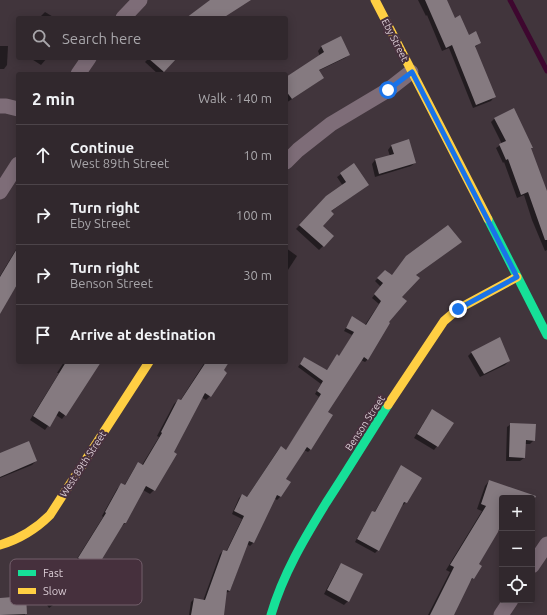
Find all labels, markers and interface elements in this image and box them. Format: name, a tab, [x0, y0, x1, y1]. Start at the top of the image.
search box	[16, 16, 288, 60]
street label: Eby Street	[380, 17, 410, 63]
icon: search	[30, 27, 52, 49]
text: Search here	[62, 30, 141, 47]
route start	[379, 81, 397, 99]
text: 2 min	[32, 89, 75, 108]
text: Walk · 140 m	[198, 91, 272, 105]
text: Continue	[70, 139, 134, 156]
icon: ahead	[32, 144, 54, 166]
text: 10 m	[243, 148, 272, 162]
text: West 89th Street	[70, 156, 169, 170]
text: Turn right	[70, 199, 140, 216]
icon: right	[32, 204, 54, 226]
text: 100 m	[236, 208, 272, 222]
text: Eby Street	[70, 216, 130, 230]
text: Turn right	[70, 259, 140, 276]
icon: right	[32, 264, 54, 286]
text: 30 m	[243, 268, 272, 282]
text: Benson Street	[70, 276, 153, 290]
route end	[449, 300, 467, 318]
icon: arrive	[32, 324, 54, 346]
text: Arrive at destination	[70, 326, 216, 343]
street label: Benson Street	[343, 393, 387, 453]
street label: West 89th Street	[58, 429, 108, 499]
map controls	[499, 495, 535, 603]
button: +	[499, 495, 535, 531]
button: −	[499, 531, 535, 567]
legend	[10, 559, 142, 605]
text: Fast	[43, 567, 64, 579]
button: locate	[499, 567, 535, 603]
text: Slow	[43, 585, 67, 597]

